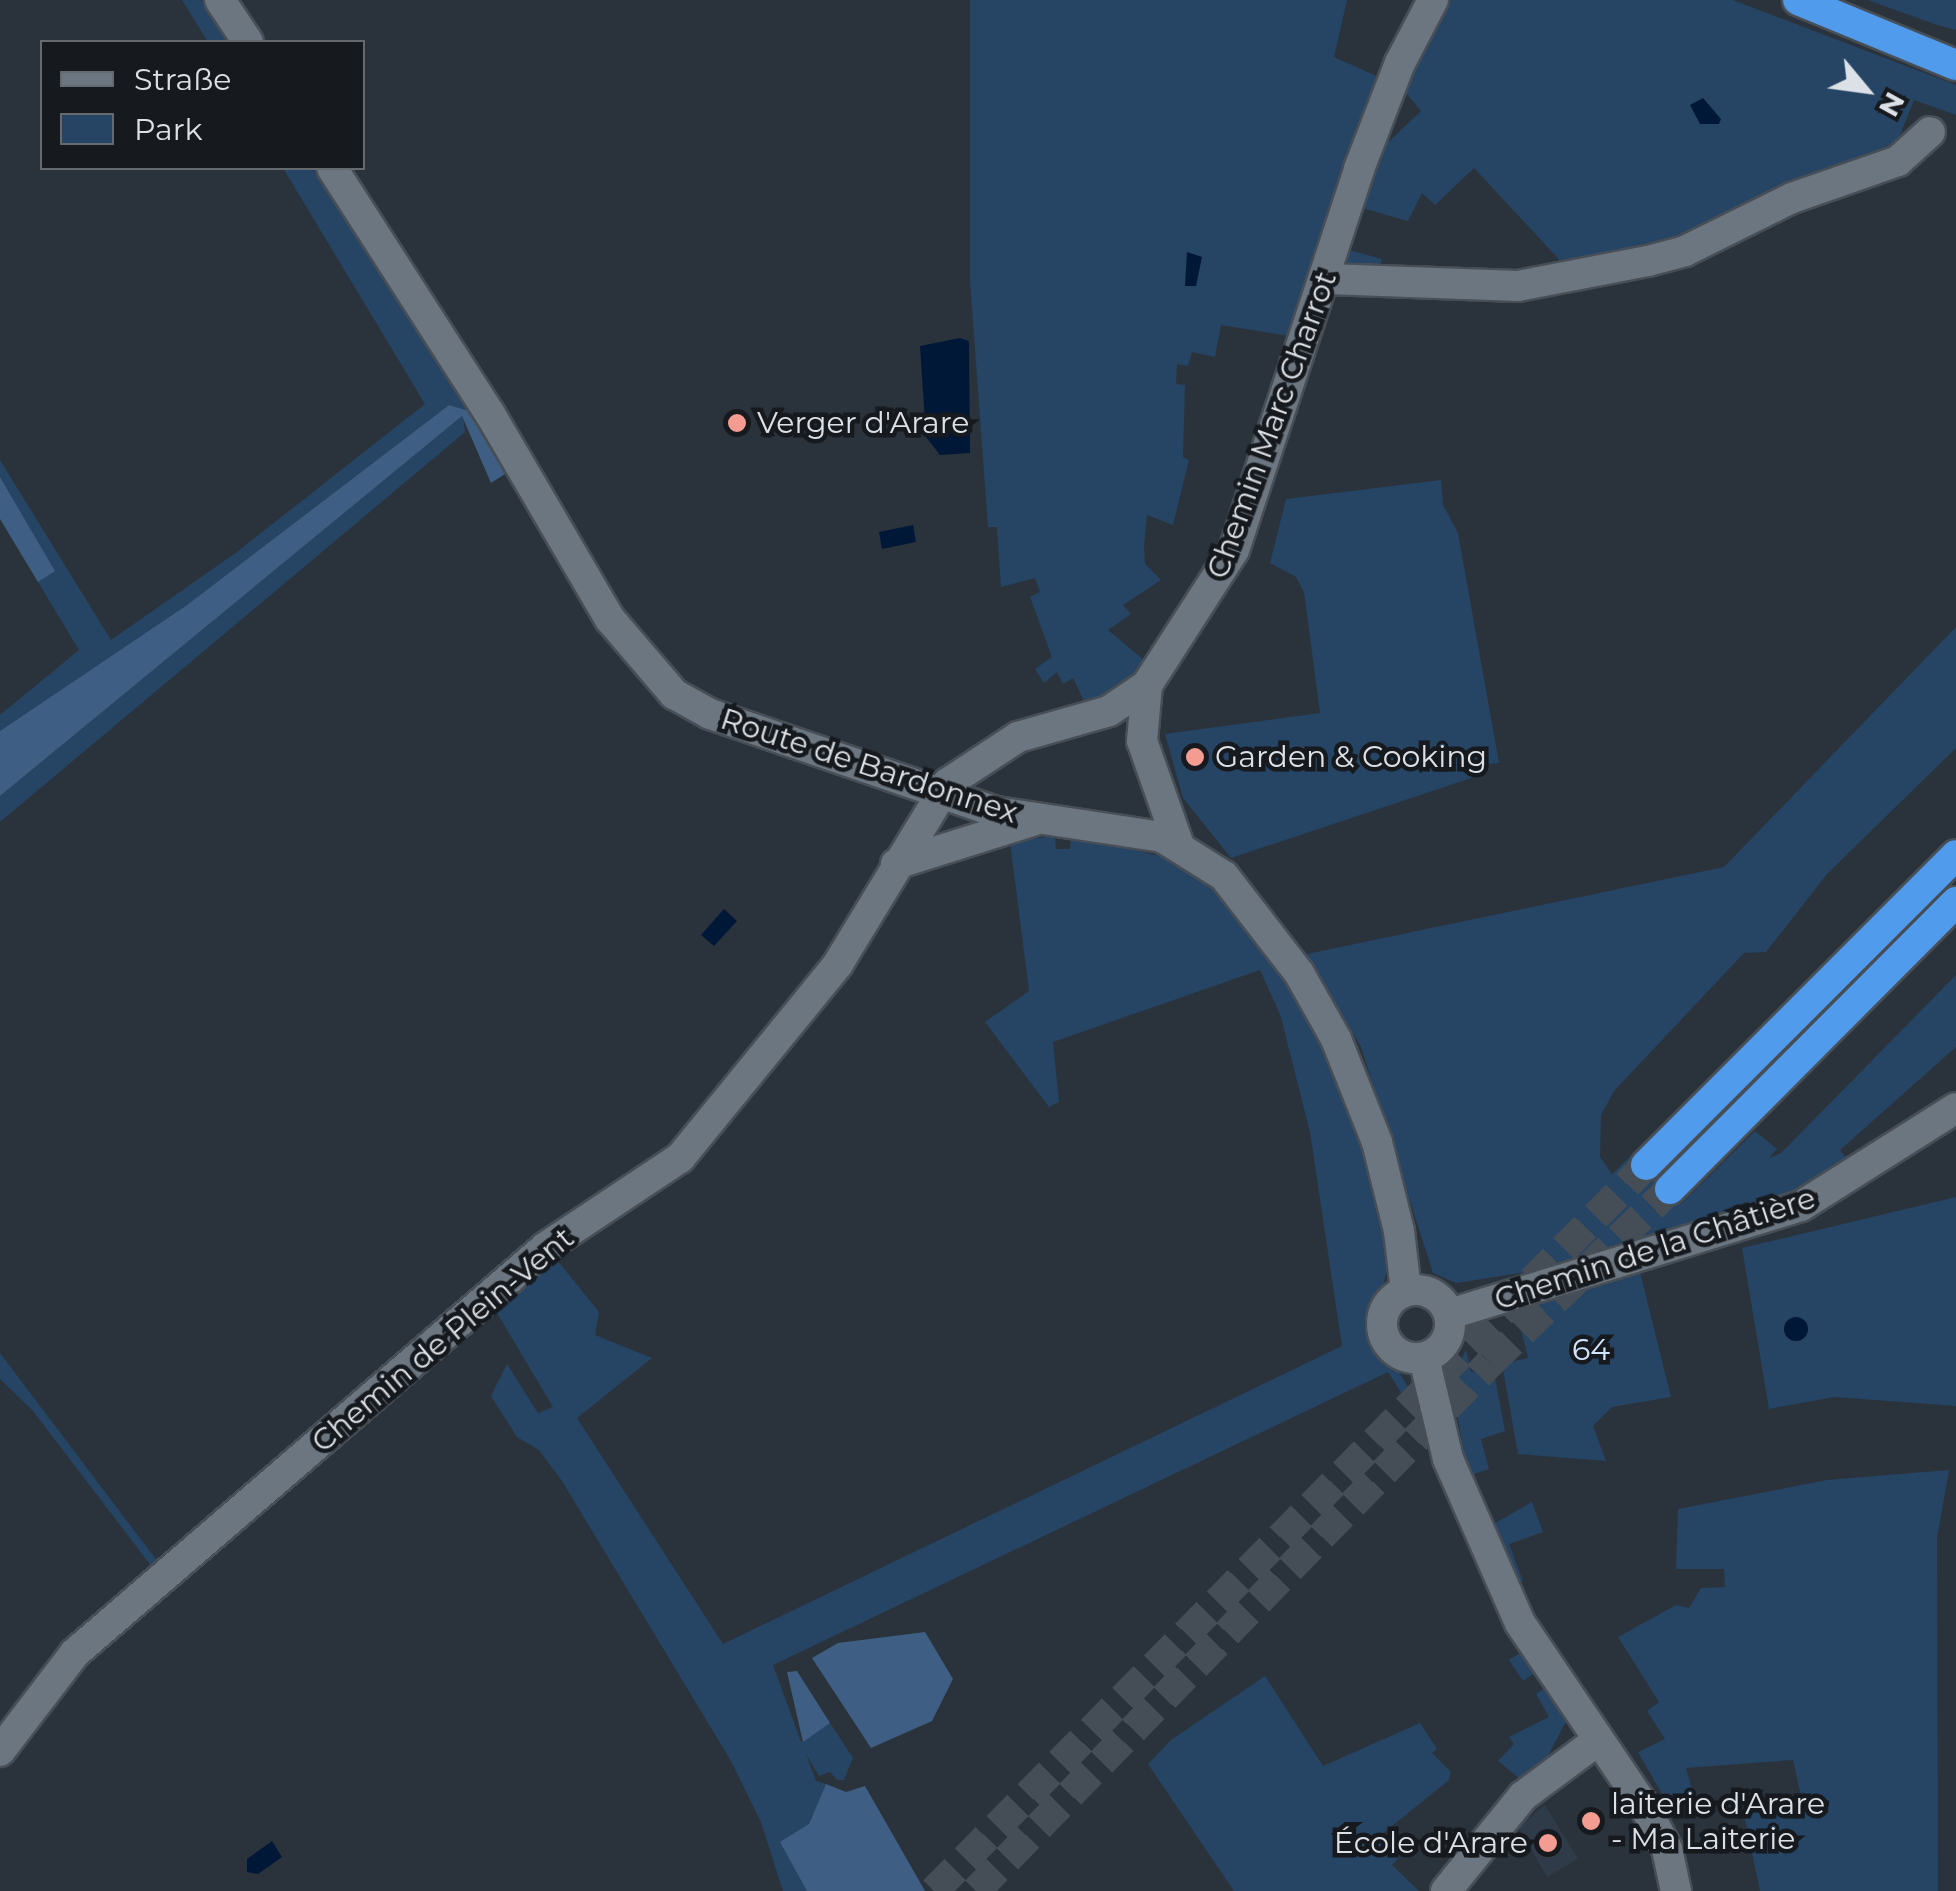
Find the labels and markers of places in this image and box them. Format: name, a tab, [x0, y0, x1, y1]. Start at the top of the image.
place label: Verger d'Arare	[757, 405, 969, 441]
marker: Verger d'Arare	[726, 412, 748, 434]
place label: Garden & Cooking	[1215, 739, 1487, 775]
marker: Garden & Cooking	[1184, 746, 1206, 768]
place label: laiterie d'Arare - Ma Laiterie	[1611, 1786, 1825, 1856]
marker: laiterie d'Arare - Ma Laiterie	[1580, 1810, 1602, 1832]
place label: École d'Arare	[1334, 1825, 1528, 1861]
marker: École d'Arare	[1537, 1832, 1559, 1854]

